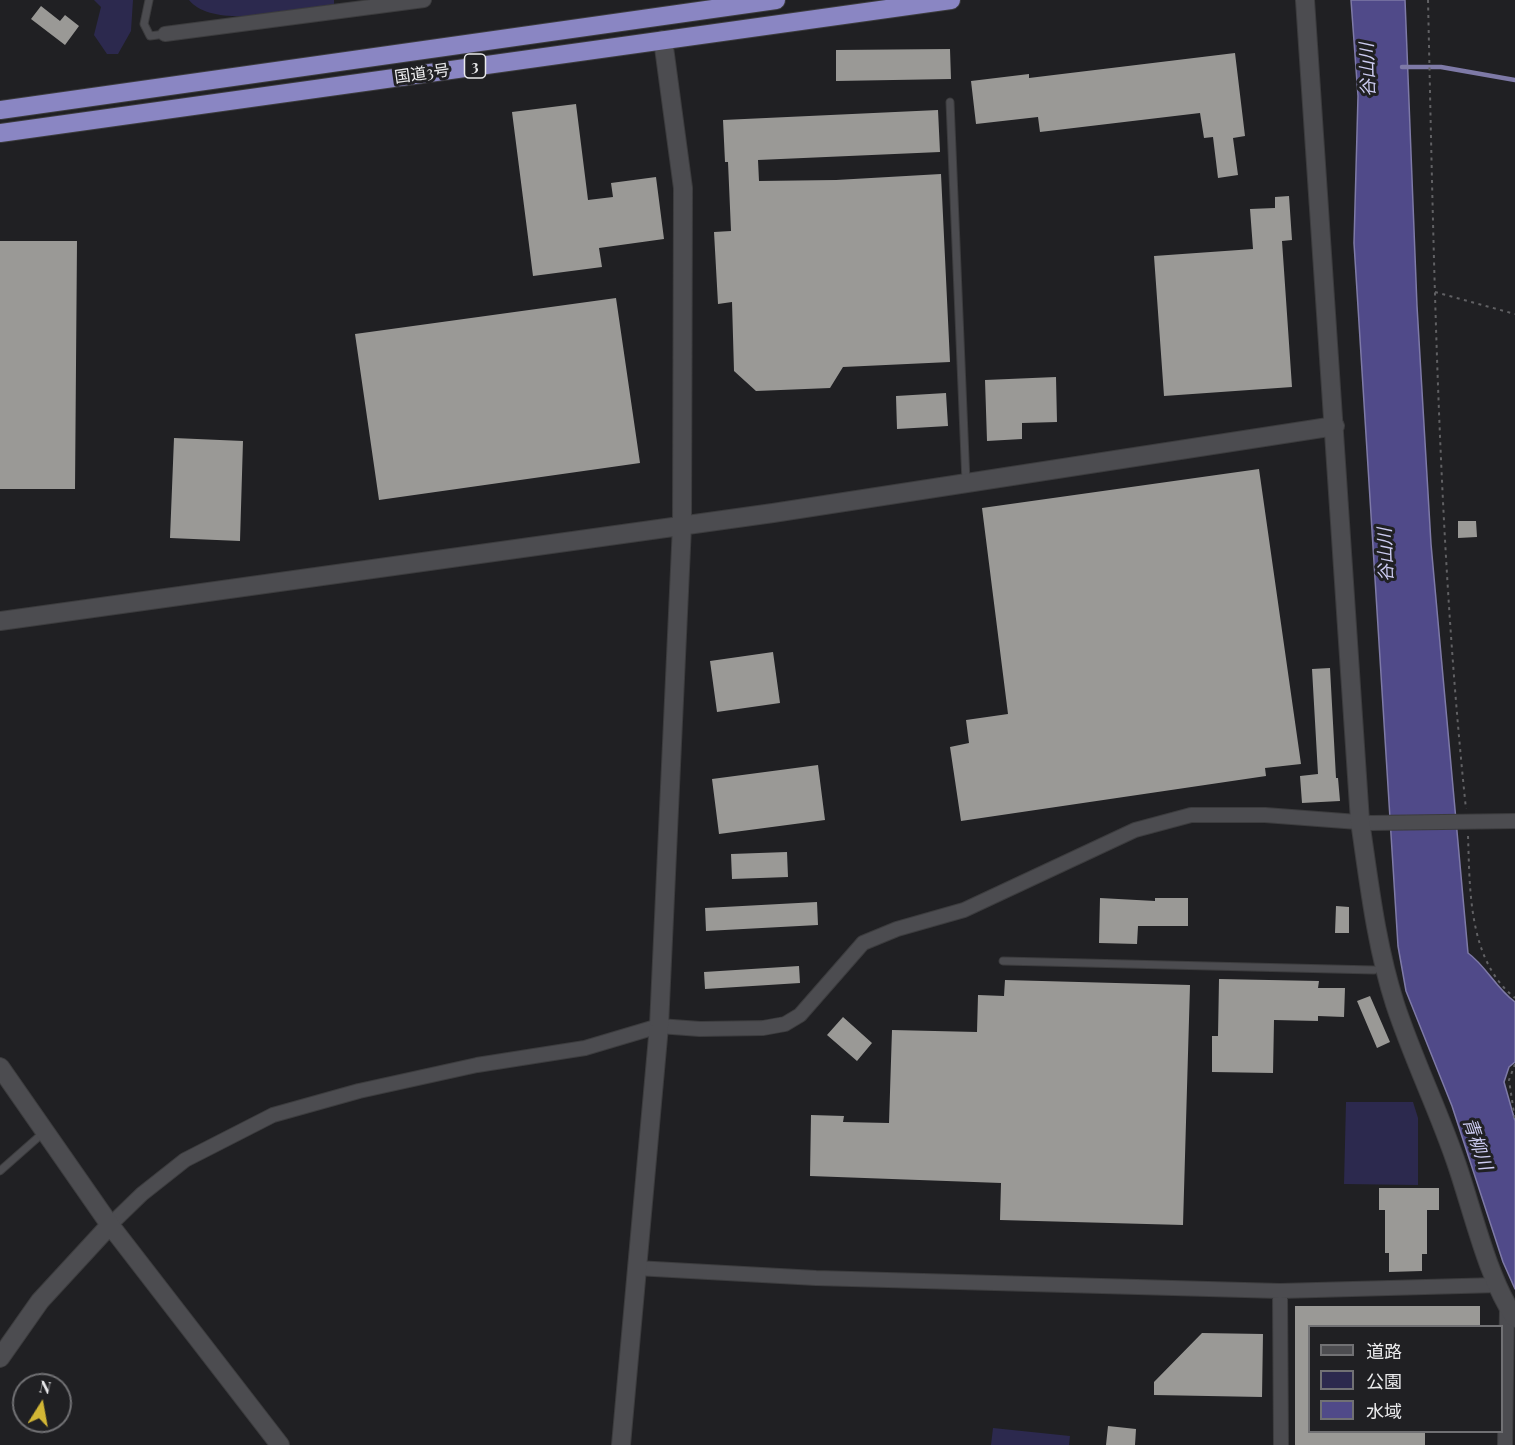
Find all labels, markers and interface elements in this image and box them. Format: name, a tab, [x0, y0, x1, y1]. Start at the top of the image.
water label: 谷山川	[1356, 43, 1380, 97]
road number: 3	[464, 54, 486, 78]
street label: 国道3号	[393, 61, 451, 87]
water label: 谷山川	[1374, 528, 1398, 582]
water label: 青柳川	[1458, 1115, 1496, 1173]
legend	[1308, 1325, 1503, 1433]
text: 道路	[1366, 1339, 1402, 1363]
text: 公園	[1366, 1369, 1402, 1393]
north arrow	[12, 1373, 72, 1433]
text: N	[37, 1375, 53, 1398]
text: 水域	[1366, 1399, 1402, 1423]

